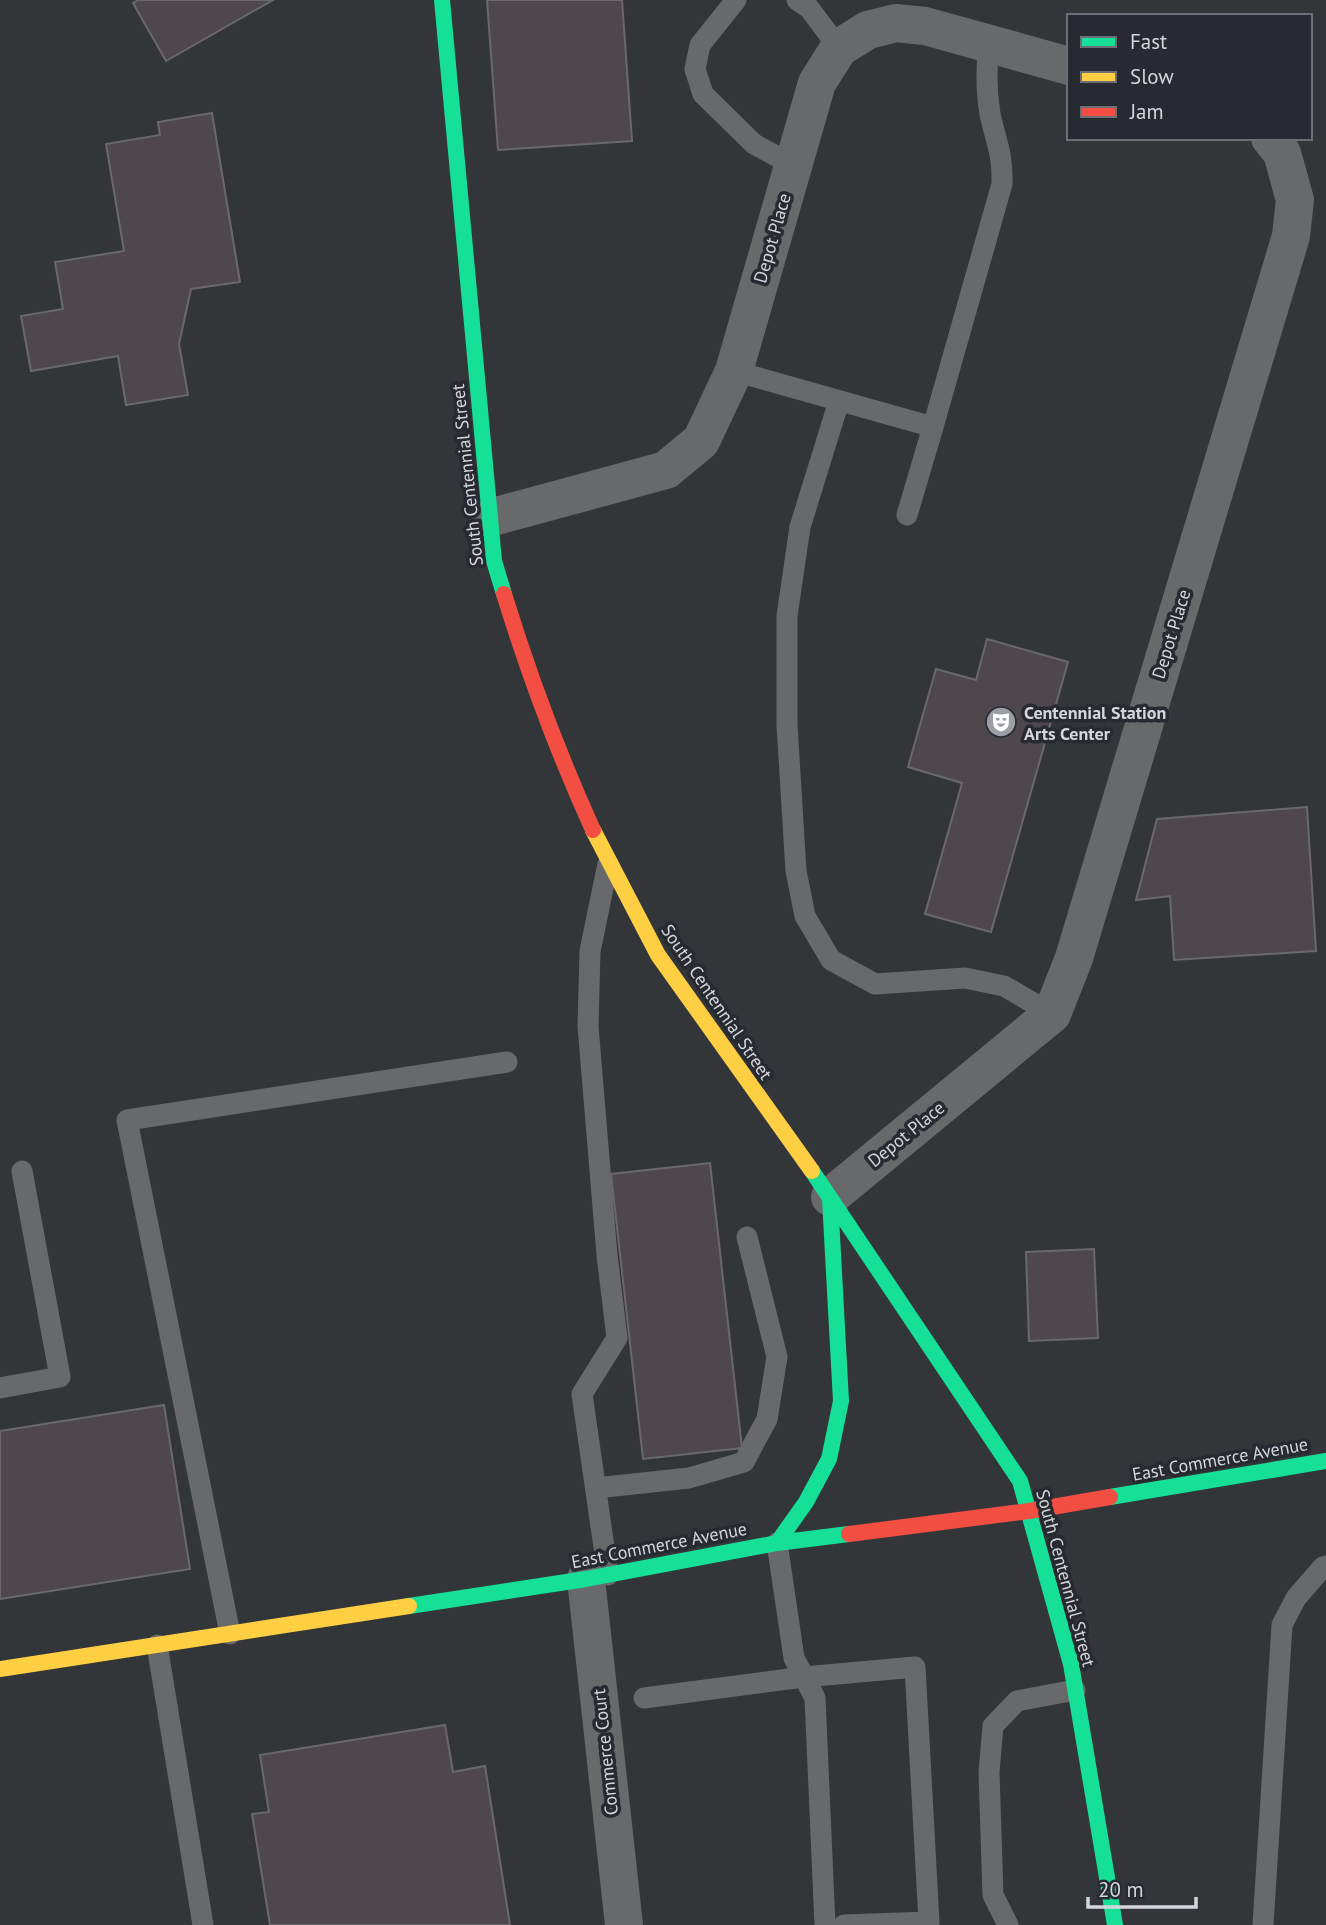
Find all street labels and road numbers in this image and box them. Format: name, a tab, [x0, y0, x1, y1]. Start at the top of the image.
street label: Depot Place	[748, 190, 796, 286]
street label: South Centennial Street	[446, 383, 488, 567]
street label: Depot Place	[1147, 586, 1195, 682]
street label: South Centennial Street	[656, 920, 778, 1084]
street label: Depot Place	[863, 1096, 949, 1172]
street label: East Commerce Avenue	[1130, 1432, 1310, 1486]
street label: South Centennial Street	[1031, 1487, 1101, 1669]
street label: East Commerce Avenue	[569, 1517, 749, 1573]
street label: Commerce Court	[587, 1688, 623, 1816]

